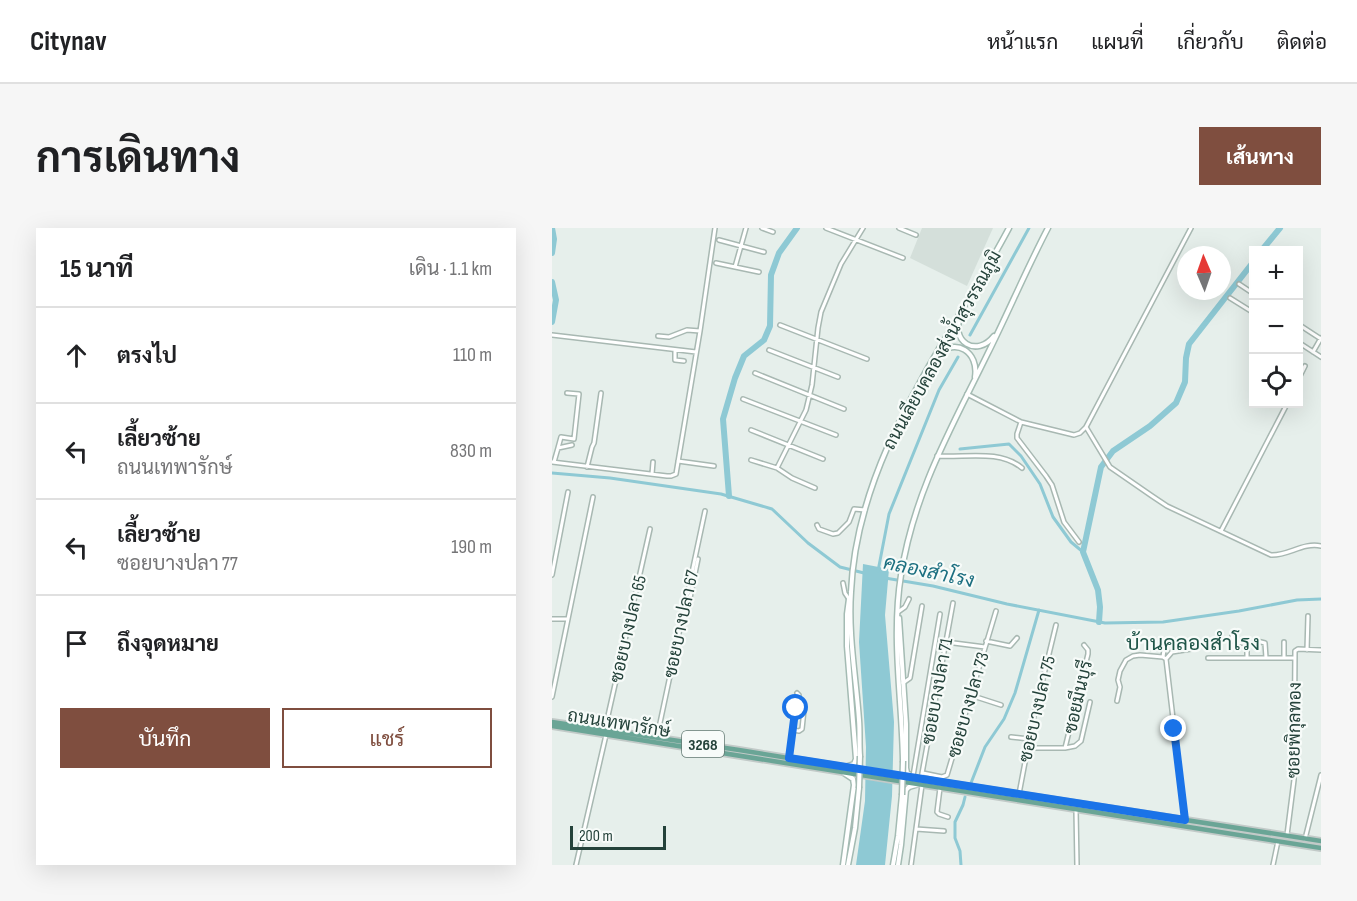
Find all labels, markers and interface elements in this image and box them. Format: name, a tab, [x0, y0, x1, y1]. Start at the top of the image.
text: Citynav	[30, 25, 107, 58]
text: หน้าแรก	[987, 30, 1058, 55]
text: แผนที่	[1091, 30, 1144, 55]
text: เกี่ยวกับ	[1177, 30, 1244, 55]
text: ติดต่อ	[1277, 30, 1327, 55]
button: เส้นทาง	[1199, 127, 1321, 185]
text: การเดินทาง	[36, 134, 240, 185]
street label: ถนนเลียบคลองส่งน้ำสุวรรณภูมิ	[874, 244, 1008, 454]
north arrow	[1177, 246, 1231, 300]
map controls	[1249, 246, 1303, 408]
button: +	[1249, 246, 1303, 300]
text: 15 นาที	[60, 254, 134, 285]
text: เดิน · 1.1 km	[409, 257, 492, 281]
button: −	[1249, 300, 1303, 354]
icon: ahead	[60, 339, 93, 372]
text: ตรงไป	[117, 343, 177, 370]
text: 110 m	[453, 343, 492, 367]
button: locate	[1249, 354, 1303, 408]
text: เลี้ยวซ้าย	[117, 426, 201, 453]
icon: left	[60, 435, 93, 468]
text: 830 m	[450, 439, 492, 463]
text: ถนนเทพารักษ์	[117, 456, 232, 480]
text: เลี้ยวซ้าย	[117, 522, 201, 549]
icon: left	[60, 531, 93, 564]
text: 190 m	[451, 535, 492, 559]
water label: คลองสำโรง	[881, 549, 977, 593]
text: ซอยบางปลา 77	[117, 552, 238, 576]
street label: ซอยบางปลา 67	[660, 568, 703, 680]
street label: ซอยบางปลา 65	[606, 573, 651, 685]
icon: arrive	[60, 627, 93, 660]
district label: บ้านคลองสำโรง	[1126, 630, 1260, 656]
text: ถึงจุดหมาย	[117, 631, 219, 658]
street label: ซอยบางปลา 71	[918, 635, 957, 746]
street label: ซอยบางปลา 73	[943, 650, 994, 760]
street label: ซอยบางปลา 75	[1015, 654, 1060, 764]
street label: ซอยมีนบุรี	[1057, 657, 1098, 736]
street label: ซอยพิกุลทอง	[1282, 682, 1307, 778]
route start	[782, 694, 808, 720]
street label: ถนนเทพารักษ์	[566, 702, 673, 742]
button: บันทึก	[60, 708, 270, 768]
button: แชร์	[282, 708, 492, 768]
route end	[1160, 715, 1186, 741]
road number: 3268	[682, 731, 724, 757]
scale bar	[570, 823, 666, 850]
text: 200 m	[579, 827, 613, 846]

